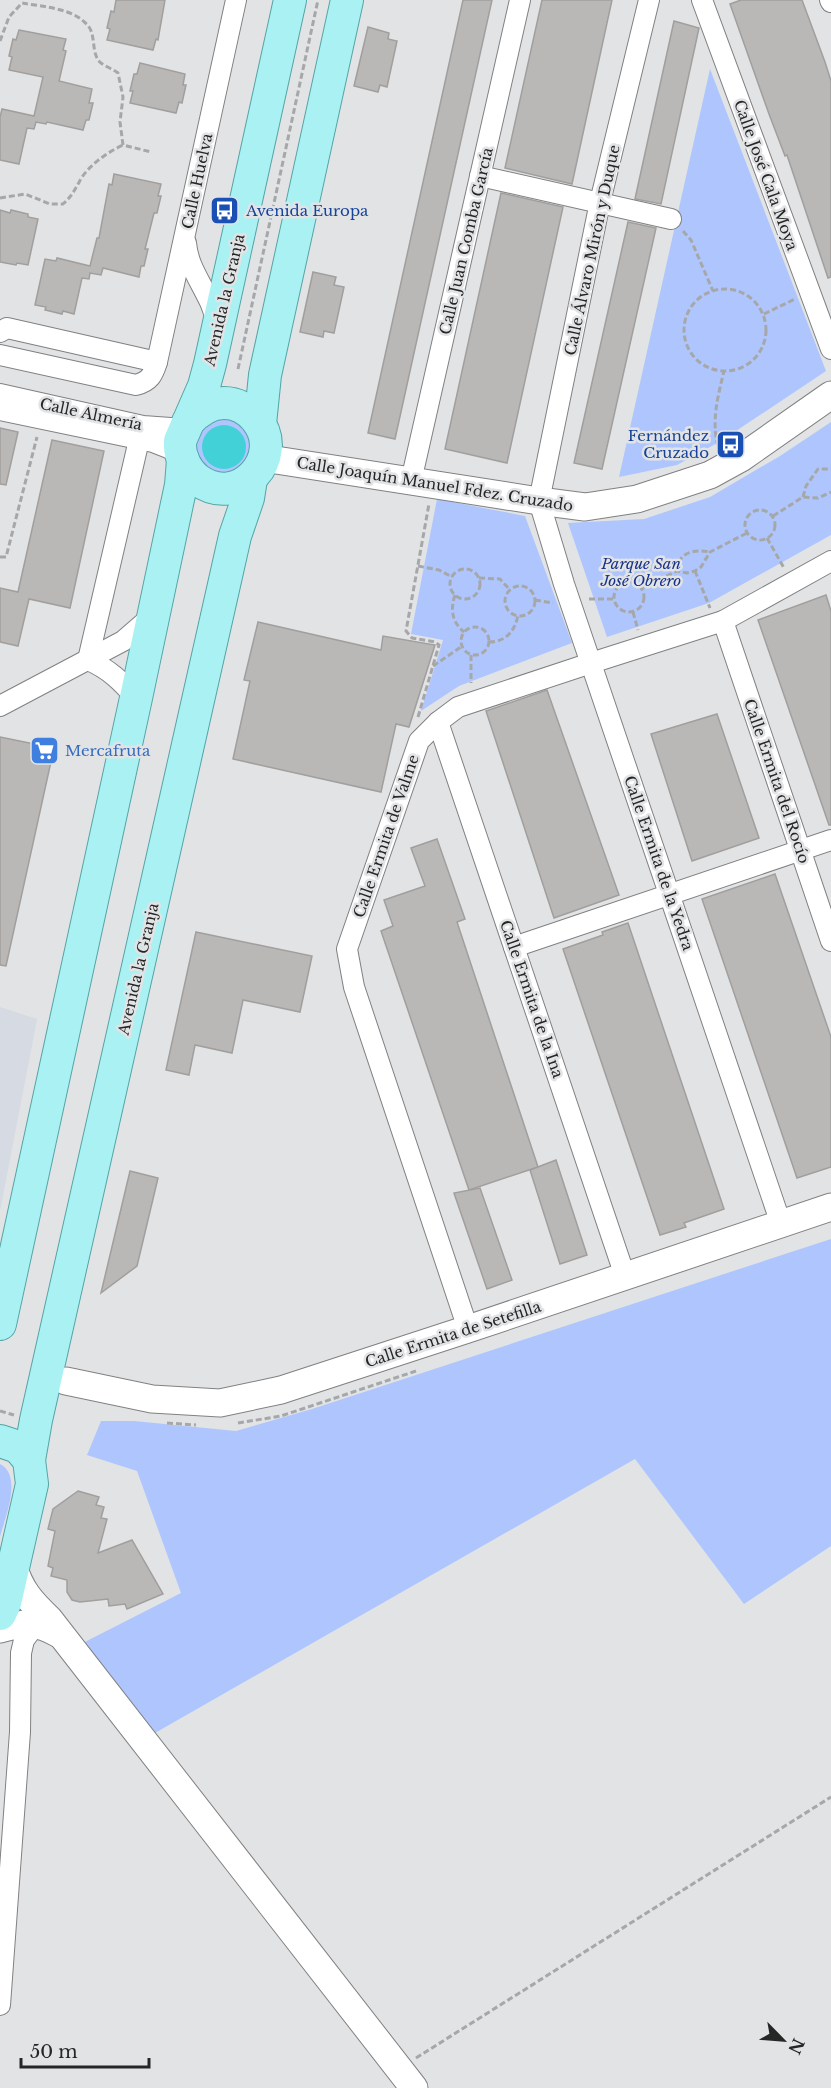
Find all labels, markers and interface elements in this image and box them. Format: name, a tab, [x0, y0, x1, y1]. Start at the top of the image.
street label: Calle José Cala Moya	[730, 97, 802, 254]
street label: Calle Huelva	[178, 131, 217, 231]
street label: Calle Álvaro Mirón y Duque	[560, 143, 624, 357]
street label: Calle Juan Comba García	[435, 145, 497, 336]
bus stop icon: Avenida Europa	[209, 194, 241, 226]
place label: Avenida Europa	[245, 201, 369, 220]
street label: Avenida la Granja	[199, 231, 249, 369]
street label: Calle Almería	[38, 394, 145, 434]
place label: Fernández Cruzado	[628, 426, 709, 462]
bus stop icon: Fernández Cruzado	[714, 428, 746, 460]
street label: Calle Joaquín Manuel Fdez. Cruzado	[295, 453, 575, 515]
park label: Parque San José Obrero	[600, 554, 681, 590]
street label: Calle Ermita del Rocío	[740, 696, 814, 866]
supermarket icon: Mercafruta	[28, 734, 60, 766]
place label: Mercafruta	[65, 741, 151, 760]
street label: Calle Ermita de Valme	[349, 752, 423, 920]
street label: Calle Ermita de la Yedra	[620, 773, 698, 954]
street label: Avenida la Granja	[113, 900, 163, 1038]
street label: Calle Ermita de la Ina	[496, 918, 568, 1081]
street label: Calle Ermita de Setefilla	[363, 1296, 544, 1371]
north arrow	[753, 2010, 813, 2070]
scale bar	[21, 2031, 148, 2069]
text: N	[784, 2035, 809, 2057]
text: 50 m	[30, 2041, 78, 2063]

